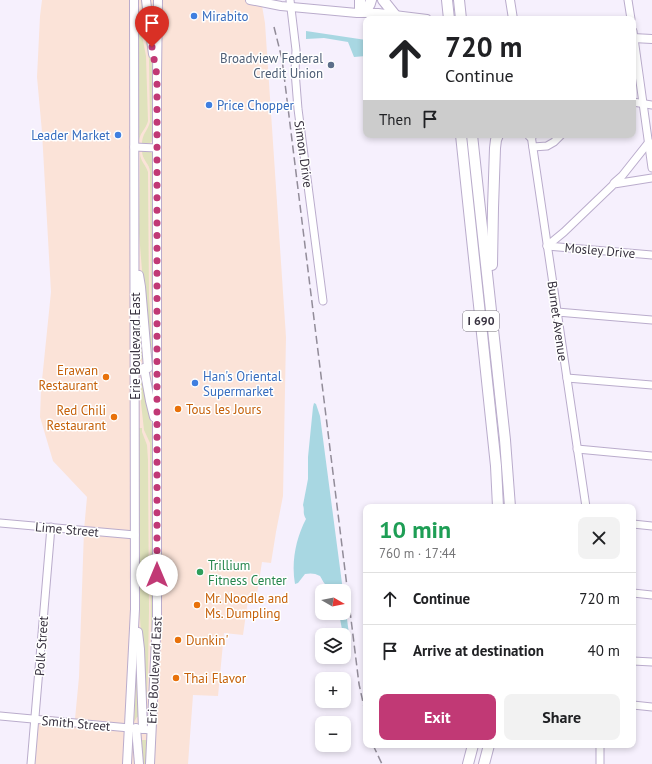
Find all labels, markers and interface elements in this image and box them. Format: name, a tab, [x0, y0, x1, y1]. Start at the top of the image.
pin	[135, 6, 169, 47]
place label: Mirabito	[202, 8, 248, 25]
marker: Mirabito	[189, 11, 199, 21]
icon: arrive	[141, 12, 163, 34]
text: 720 m	[445, 28, 522, 65]
icon: ahead	[379, 32, 431, 84]
place label: Broadview Federal Credit Union	[220, 50, 323, 82]
marker: Broadview Federal Credit Union	[326, 60, 336, 70]
text: Continue	[445, 64, 514, 87]
place label: Price Chopper	[217, 97, 295, 114]
marker: Price Chopper	[204, 100, 214, 110]
icon: arrive	[419, 108, 441, 130]
text: Then	[379, 110, 411, 129]
street label: Simon Drive	[290, 119, 317, 189]
place label: Leader Market	[31, 127, 111, 144]
marker: Leader Market	[113, 130, 123, 140]
street label: Mosley Drive	[564, 239, 636, 262]
street label: Burnet Avenue	[543, 280, 572, 362]
street label: Erie Boulevard East	[127, 292, 144, 400]
road number: I 690	[463, 311, 499, 331]
place label: Erawan Restaurant	[39, 362, 99, 394]
place label: Han's Oriental Supermarket	[203, 368, 282, 400]
marker: Erawan Restaurant	[101, 372, 111, 382]
marker: Han's Oriental Supermarket	[190, 378, 200, 388]
place label: Tous les Jours	[186, 401, 261, 418]
place label: Red Chili Restaurant	[47, 402, 107, 434]
marker: Tous les Jours	[173, 404, 183, 414]
marker: Red Chili Restaurant	[109, 412, 119, 422]
text: 10 min	[379, 514, 451, 545]
button: close	[578, 517, 620, 559]
street label: Lime Street	[34, 518, 100, 541]
text: 760 m · 17:44	[379, 545, 456, 562]
position arrow	[136, 554, 178, 596]
place label: Trillium Fitness Center	[208, 557, 287, 589]
marker: Trillium Fitness Center	[195, 567, 205, 577]
north arrow	[315, 584, 351, 620]
map controls	[315, 584, 351, 752]
icon: ahead	[379, 588, 401, 610]
text: Continue	[413, 589, 470, 608]
text: 720 m	[579, 589, 620, 608]
place label: Mr. Noodle and Ms. Dumpling	[205, 590, 288, 622]
marker: Mr. Noodle and Ms. Dumpling	[192, 600, 202, 610]
street label: Polk Street	[31, 615, 52, 677]
street label: Erie Boulevard East	[143, 615, 166, 724]
button: layers	[315, 628, 351, 664]
place label: Dunkin'	[186, 632, 228, 649]
marker: Dunkin'	[173, 635, 183, 645]
icon: arrive	[379, 640, 401, 662]
text: Arrive at destination	[413, 641, 544, 660]
text: 40 m	[587, 641, 620, 660]
place label: Thai Flavor	[184, 670, 247, 687]
button: +	[315, 672, 351, 708]
marker: Thai Flavor	[171, 673, 181, 683]
button: Exit	[379, 694, 496, 740]
button: Share	[504, 694, 620, 740]
street label: Smith Street	[41, 712, 112, 735]
button: −	[315, 716, 351, 752]

